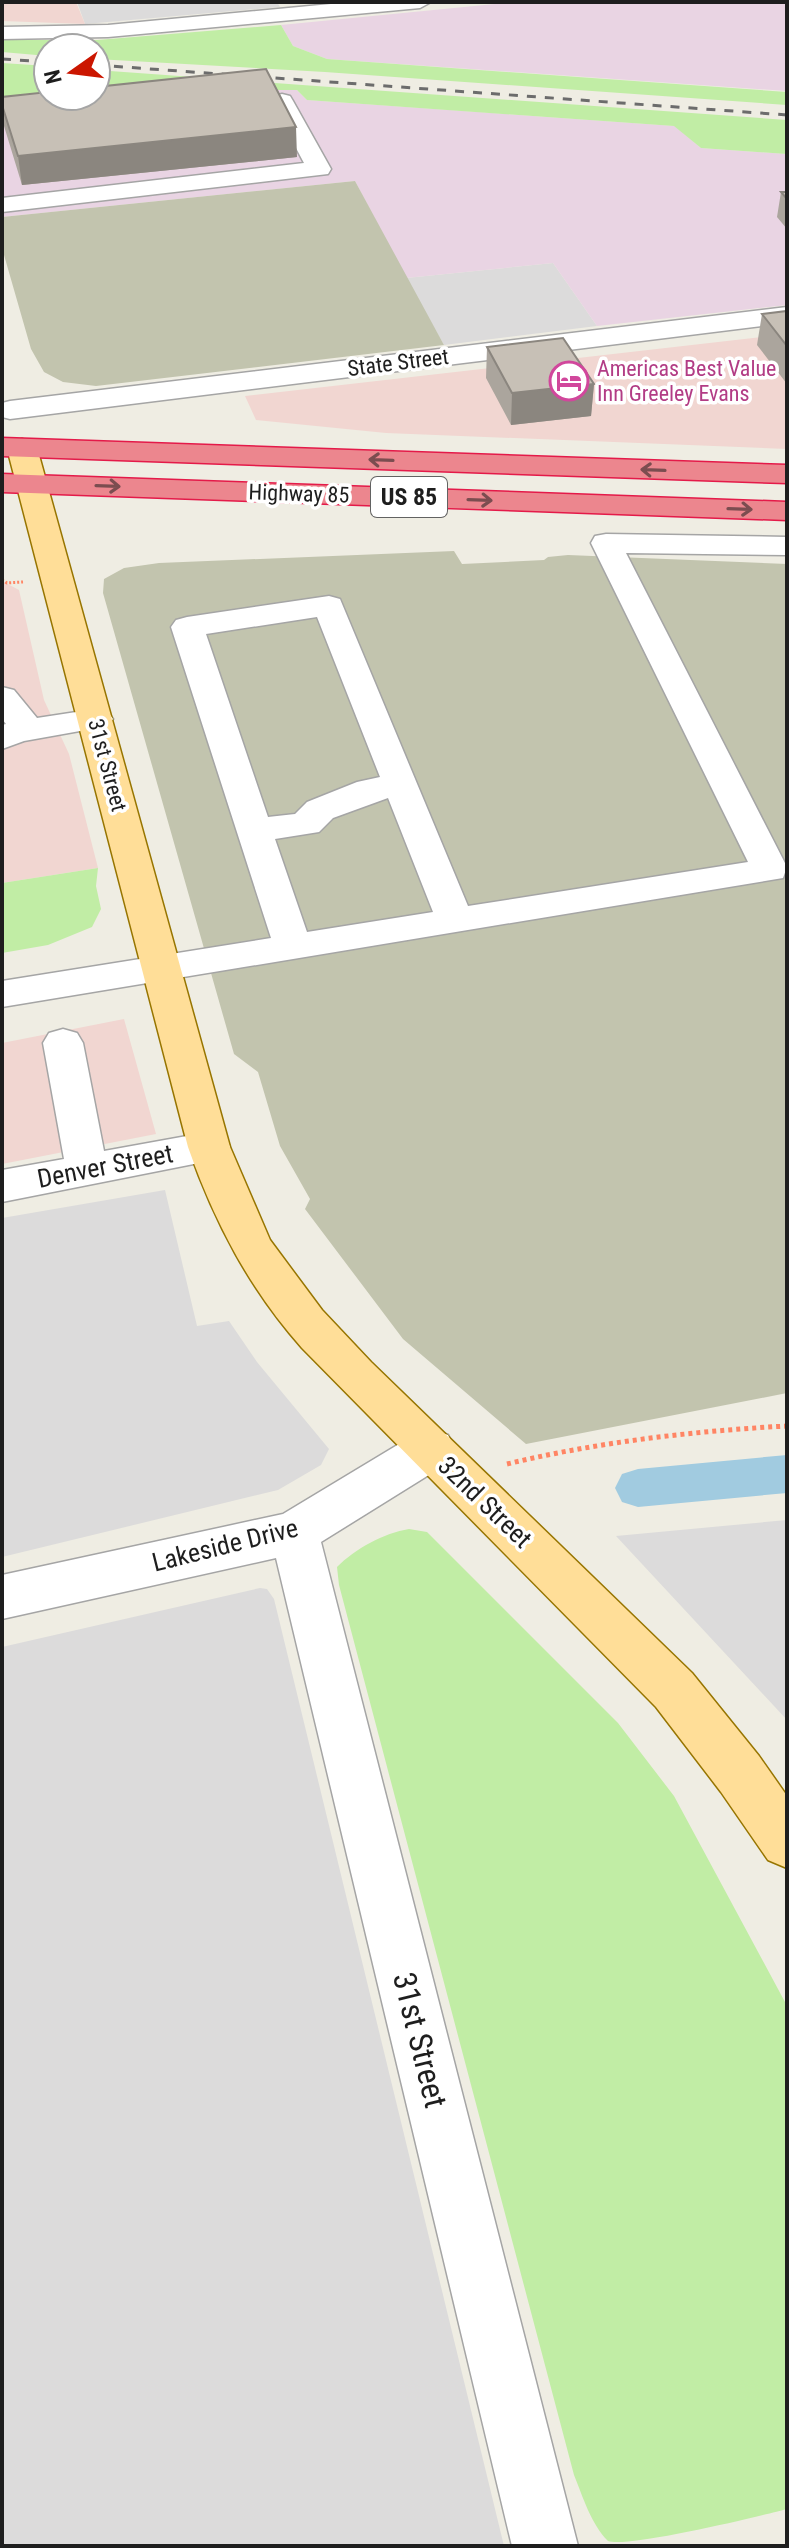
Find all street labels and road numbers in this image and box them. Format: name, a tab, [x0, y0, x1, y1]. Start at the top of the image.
street label: State Street	[346, 344, 450, 381]
road number: US 85	[371, 477, 447, 517]
street label: Highway 85	[248, 479, 350, 508]
street label: 31st Street	[83, 716, 132, 814]
street label: Denver Street	[35, 1138, 175, 1194]
street label: 32nd Street	[432, 1450, 538, 1554]
street label: Lakeside Drive	[149, 1512, 301, 1578]
street label: 31st Street	[385, 1968, 455, 2112]

